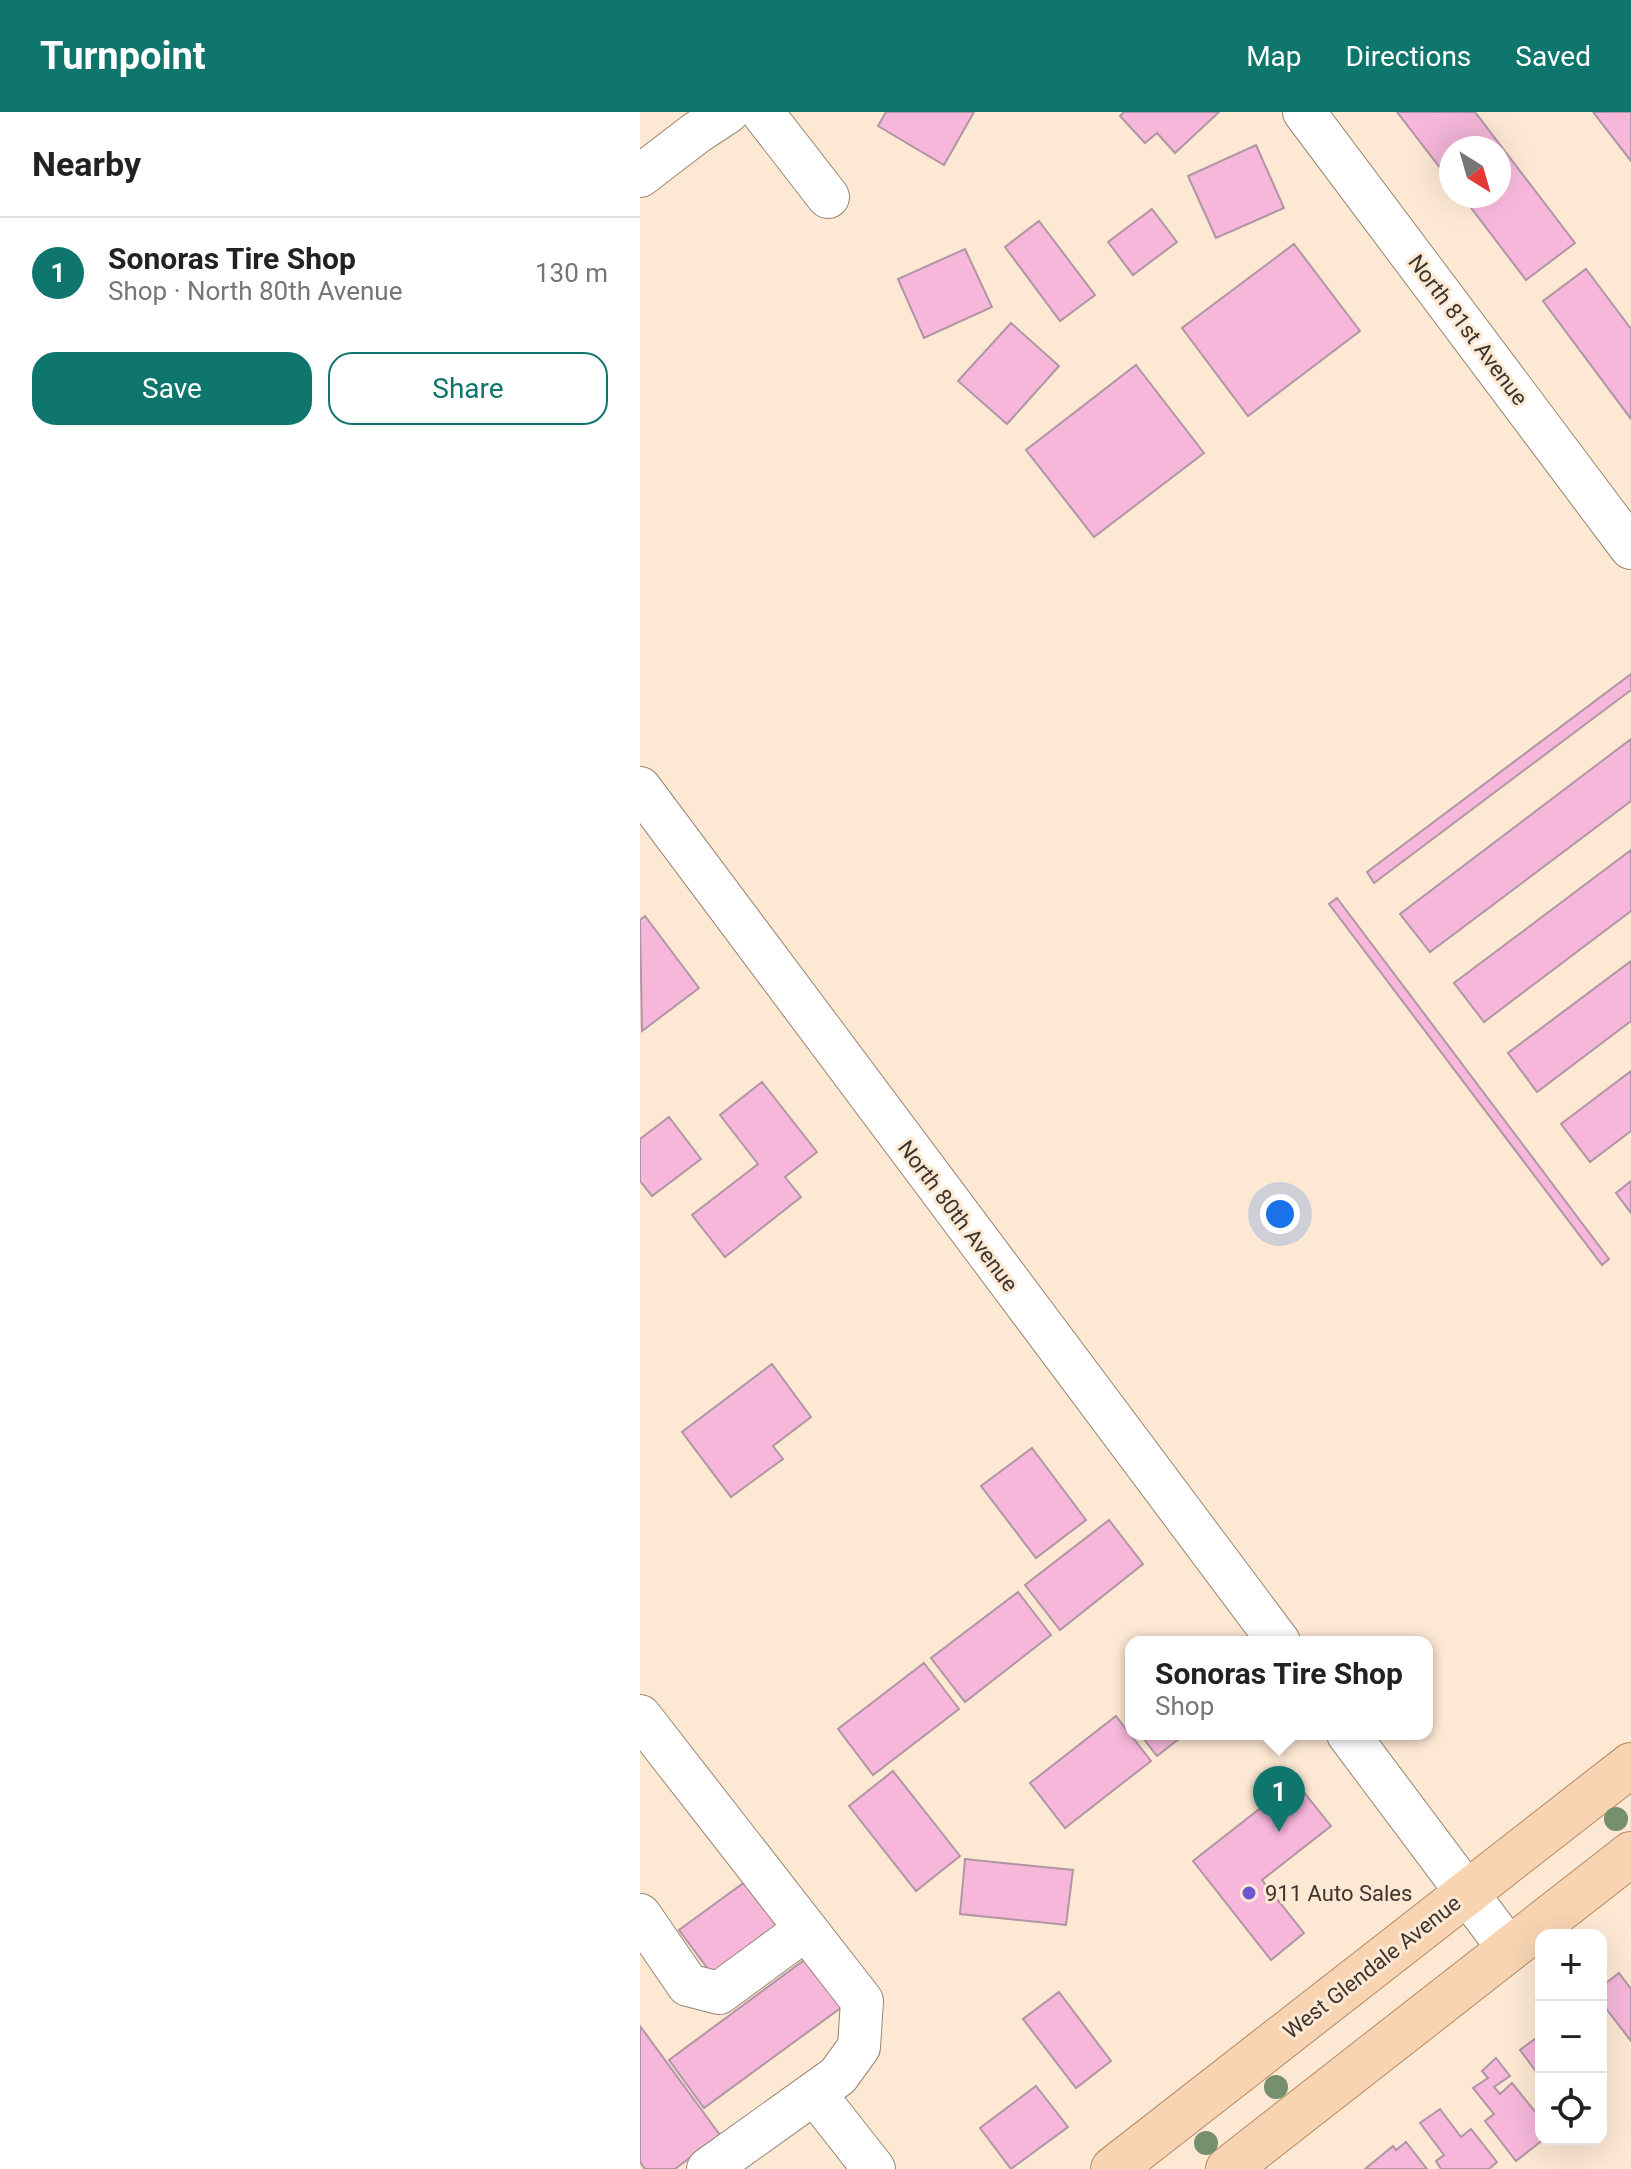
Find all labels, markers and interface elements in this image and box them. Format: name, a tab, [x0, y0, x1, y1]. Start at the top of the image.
text: Turnpoint	[40, 34, 206, 78]
text: Map	[1246, 40, 1302, 73]
text: Directions	[1346, 40, 1471, 73]
text: Saved	[1515, 40, 1591, 73]
north arrow	[1439, 136, 1511, 208]
text: Nearby	[32, 144, 141, 184]
text: Sonoras Tire Shop	[108, 241, 356, 276]
street label: North 81st Avenue	[1403, 250, 1533, 410]
text: 1	[51, 258, 65, 288]
text: 130 m	[535, 258, 608, 288]
text: Shop · North 80th Avenue	[108, 276, 403, 306]
button: Save	[32, 352, 312, 425]
button: Share	[328, 352, 608, 425]
street label: North 80th Avenue	[893, 1136, 1023, 1296]
your location	[1260, 1194, 1300, 1234]
popup	[1125, 1636, 1433, 1740]
text: Sonoras Tire Shop	[1155, 1656, 1403, 1691]
text: Shop	[1155, 1691, 1214, 1721]
pin: 1	[1253, 1766, 1305, 1832]
place label: 911 Auto Sales	[1265, 1881, 1412, 1906]
marker: 911 Auto Sales	[1240, 1884, 1258, 1902]
street label: West Glendale Avenue	[1278, 1890, 1466, 2044]
map controls	[1535, 1929, 1607, 2145]
button: +	[1535, 1929, 1607, 2001]
button: −	[1535, 2001, 1607, 2073]
button: locate	[1535, 2073, 1607, 2145]

